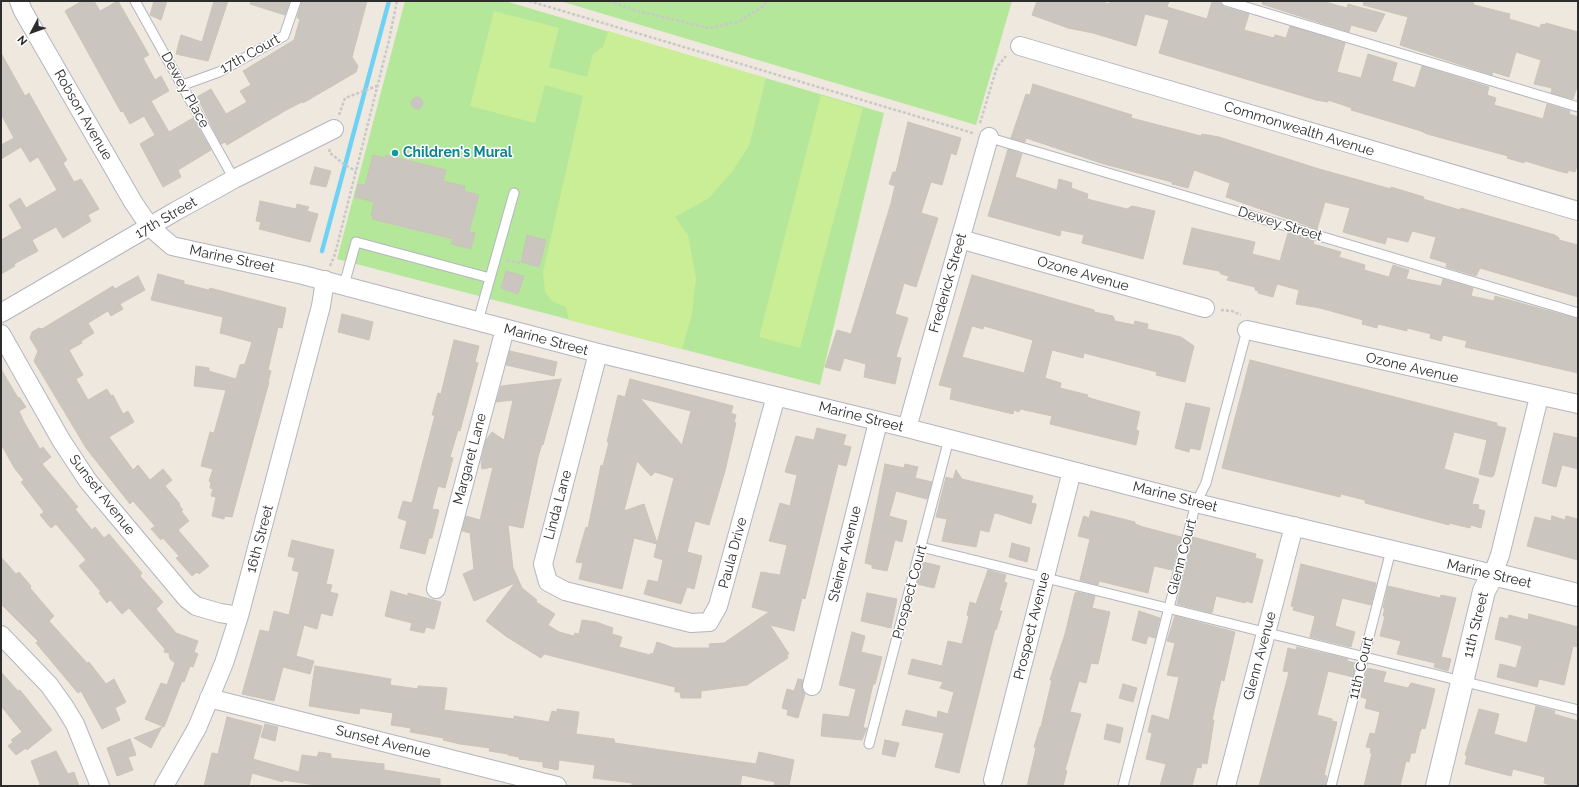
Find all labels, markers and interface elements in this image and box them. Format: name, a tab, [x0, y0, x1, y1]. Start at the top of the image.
north arrow	[12, 12, 52, 52]
street label: 17th Court	[217, 31, 283, 77]
text: N	[15, 33, 30, 48]
street label: Dewey Place	[157, 49, 213, 131]
street label: Robson Avenue	[50, 67, 116, 163]
street label: Commonwealth Avenue	[1222, 98, 1376, 160]
place label: Children's Mural	[403, 145, 512, 161]
marker: Children's Mural	[390, 148, 400, 158]
street label: 17th Street	[132, 194, 200, 242]
street label: Dewey Street	[1236, 203, 1324, 245]
street label: Frederick Street	[926, 231, 970, 335]
street label: Marine Street	[188, 242, 276, 276]
street label: Ozone Avenue	[1035, 253, 1131, 295]
street label: Marine Street	[502, 321, 590, 359]
street label: Ozone Avenue	[1364, 349, 1460, 387]
street label: Marine Street	[817, 398, 905, 436]
street label: Margaret Lane	[450, 411, 490, 507]
street label: Sunset Avenue	[65, 452, 139, 538]
street label: Linda Lane	[541, 468, 575, 542]
street label: Marine Street	[1131, 478, 1219, 516]
street label: 16th Street	[243, 503, 277, 575]
street label: Steiner Avenue	[825, 504, 865, 604]
street label: Paula Drive	[715, 516, 751, 590]
street label: Glenn Court	[1164, 517, 1200, 597]
street label: Prospect Court	[889, 543, 931, 641]
street label: Marine Street	[1445, 556, 1533, 592]
street label: Prospect Avenue	[1010, 570, 1054, 682]
street label: 11th Street	[1460, 590, 1492, 660]
street label: Glenn Avenue	[1240, 610, 1280, 702]
street label: 11th Court	[1345, 635, 1377, 701]
street label: Sunset Avenue	[334, 722, 432, 762]

